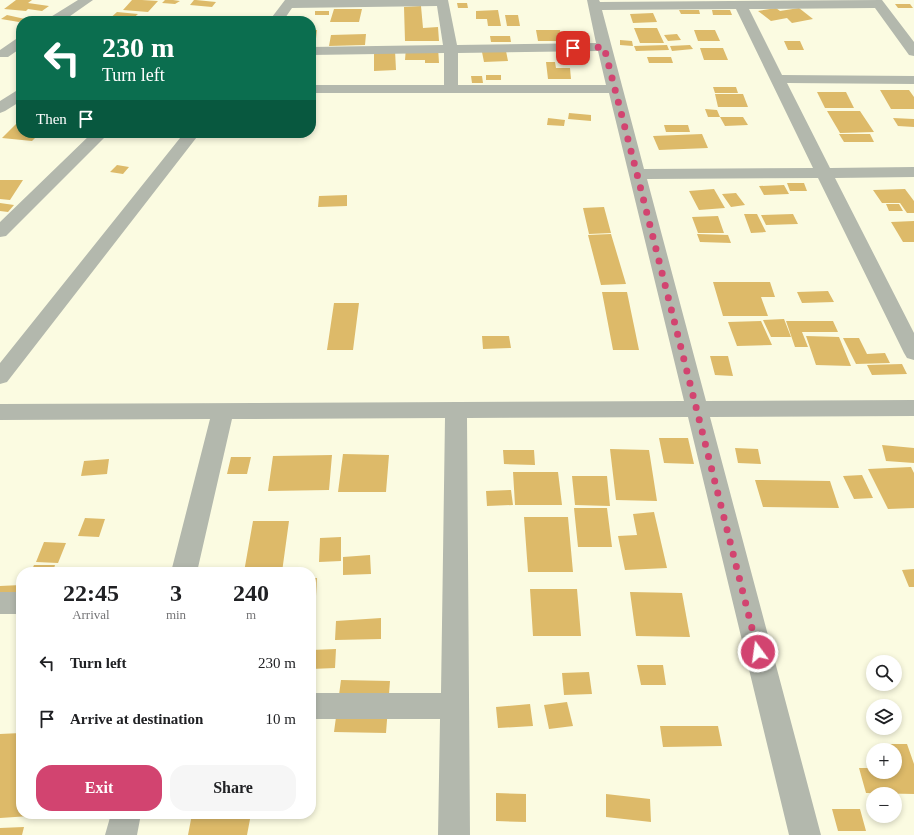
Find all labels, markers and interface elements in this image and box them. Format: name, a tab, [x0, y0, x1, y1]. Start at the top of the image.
pin	[556, 31, 590, 65]
icon: left	[36, 32, 88, 84]
text: 230 m	[102, 32, 174, 63]
icon: arrive	[562, 37, 584, 59]
text: Turn left	[102, 65, 165, 85]
icon: arrive	[75, 108, 97, 130]
text: Then	[36, 111, 67, 127]
text: 22:45	[63, 580, 119, 606]
text: 3	[170, 580, 182, 606]
text: 240	[233, 580, 269, 606]
text: Arrival	[72, 607, 110, 622]
text: min	[166, 607, 186, 622]
text: m	[246, 607, 256, 622]
position arrow	[737, 631, 779, 673]
icon: left	[36, 652, 58, 674]
text: Turn left	[70, 655, 127, 671]
text: 230 m	[258, 655, 296, 671]
map controls	[866, 655, 902, 823]
button: search	[866, 655, 902, 691]
button: layers	[866, 699, 902, 735]
icon: arrive	[36, 708, 58, 730]
text: Arrive at destination	[70, 711, 203, 727]
text: 10 m	[266, 711, 296, 727]
button: +	[866, 743, 902, 779]
button: Exit	[36, 765, 162, 811]
button: Share	[170, 765, 296, 811]
button: −	[866, 787, 902, 823]

